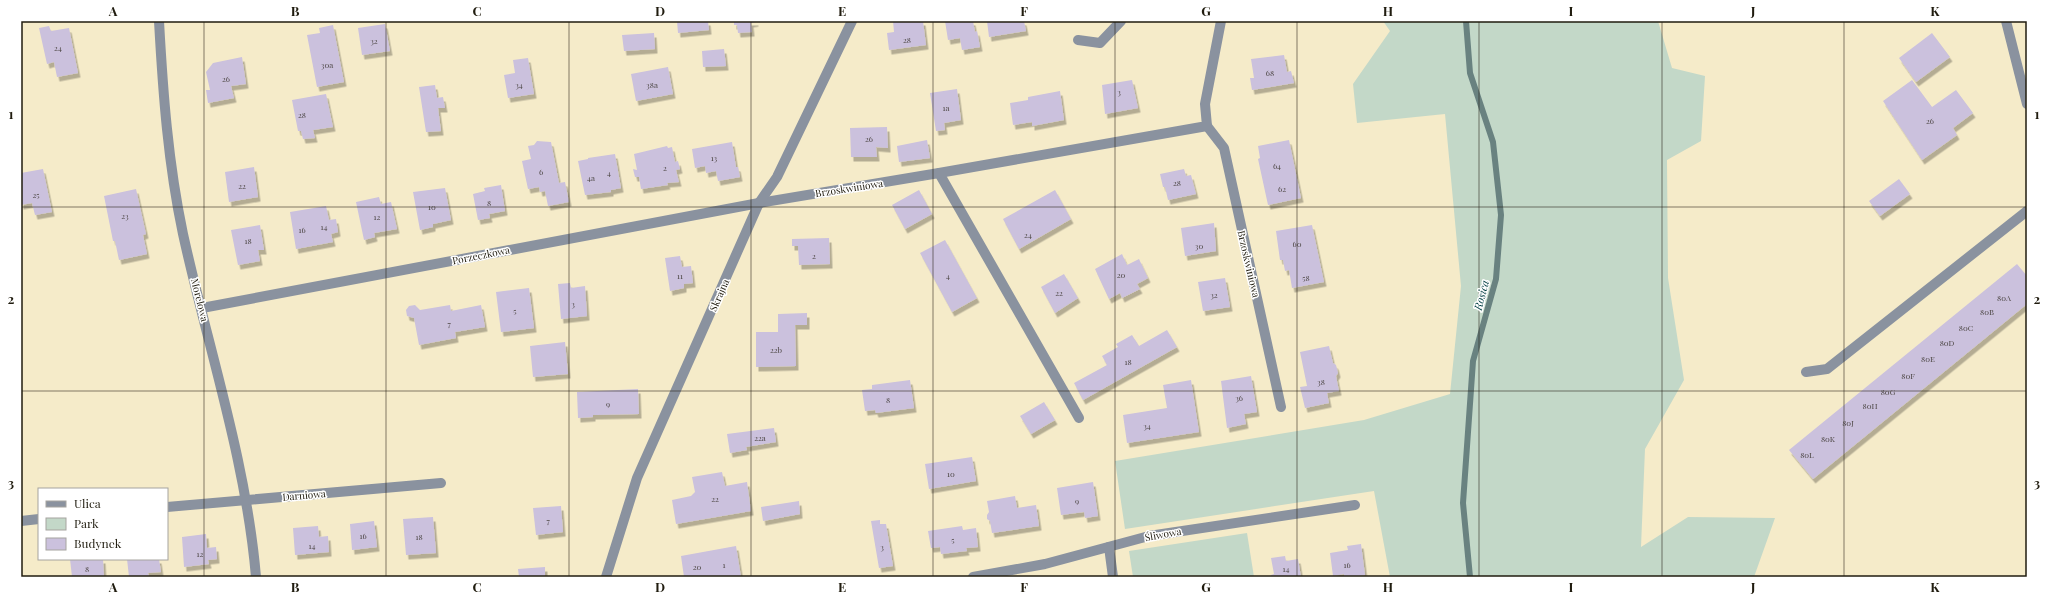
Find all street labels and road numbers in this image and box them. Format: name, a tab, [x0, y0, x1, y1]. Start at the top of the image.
street label: Brzoskwiniowa	[814, 176, 884, 200]
street label: Brzoskwiniowa	[1234, 229, 1264, 299]
street label: Porzeczkowa	[451, 243, 511, 267]
street label: Morelowa	[188, 277, 212, 323]
street label: Skrajna	[706, 277, 732, 313]
street label: Darniowa	[282, 486, 326, 504]
street label: Śliwowa	[1144, 524, 1182, 544]

